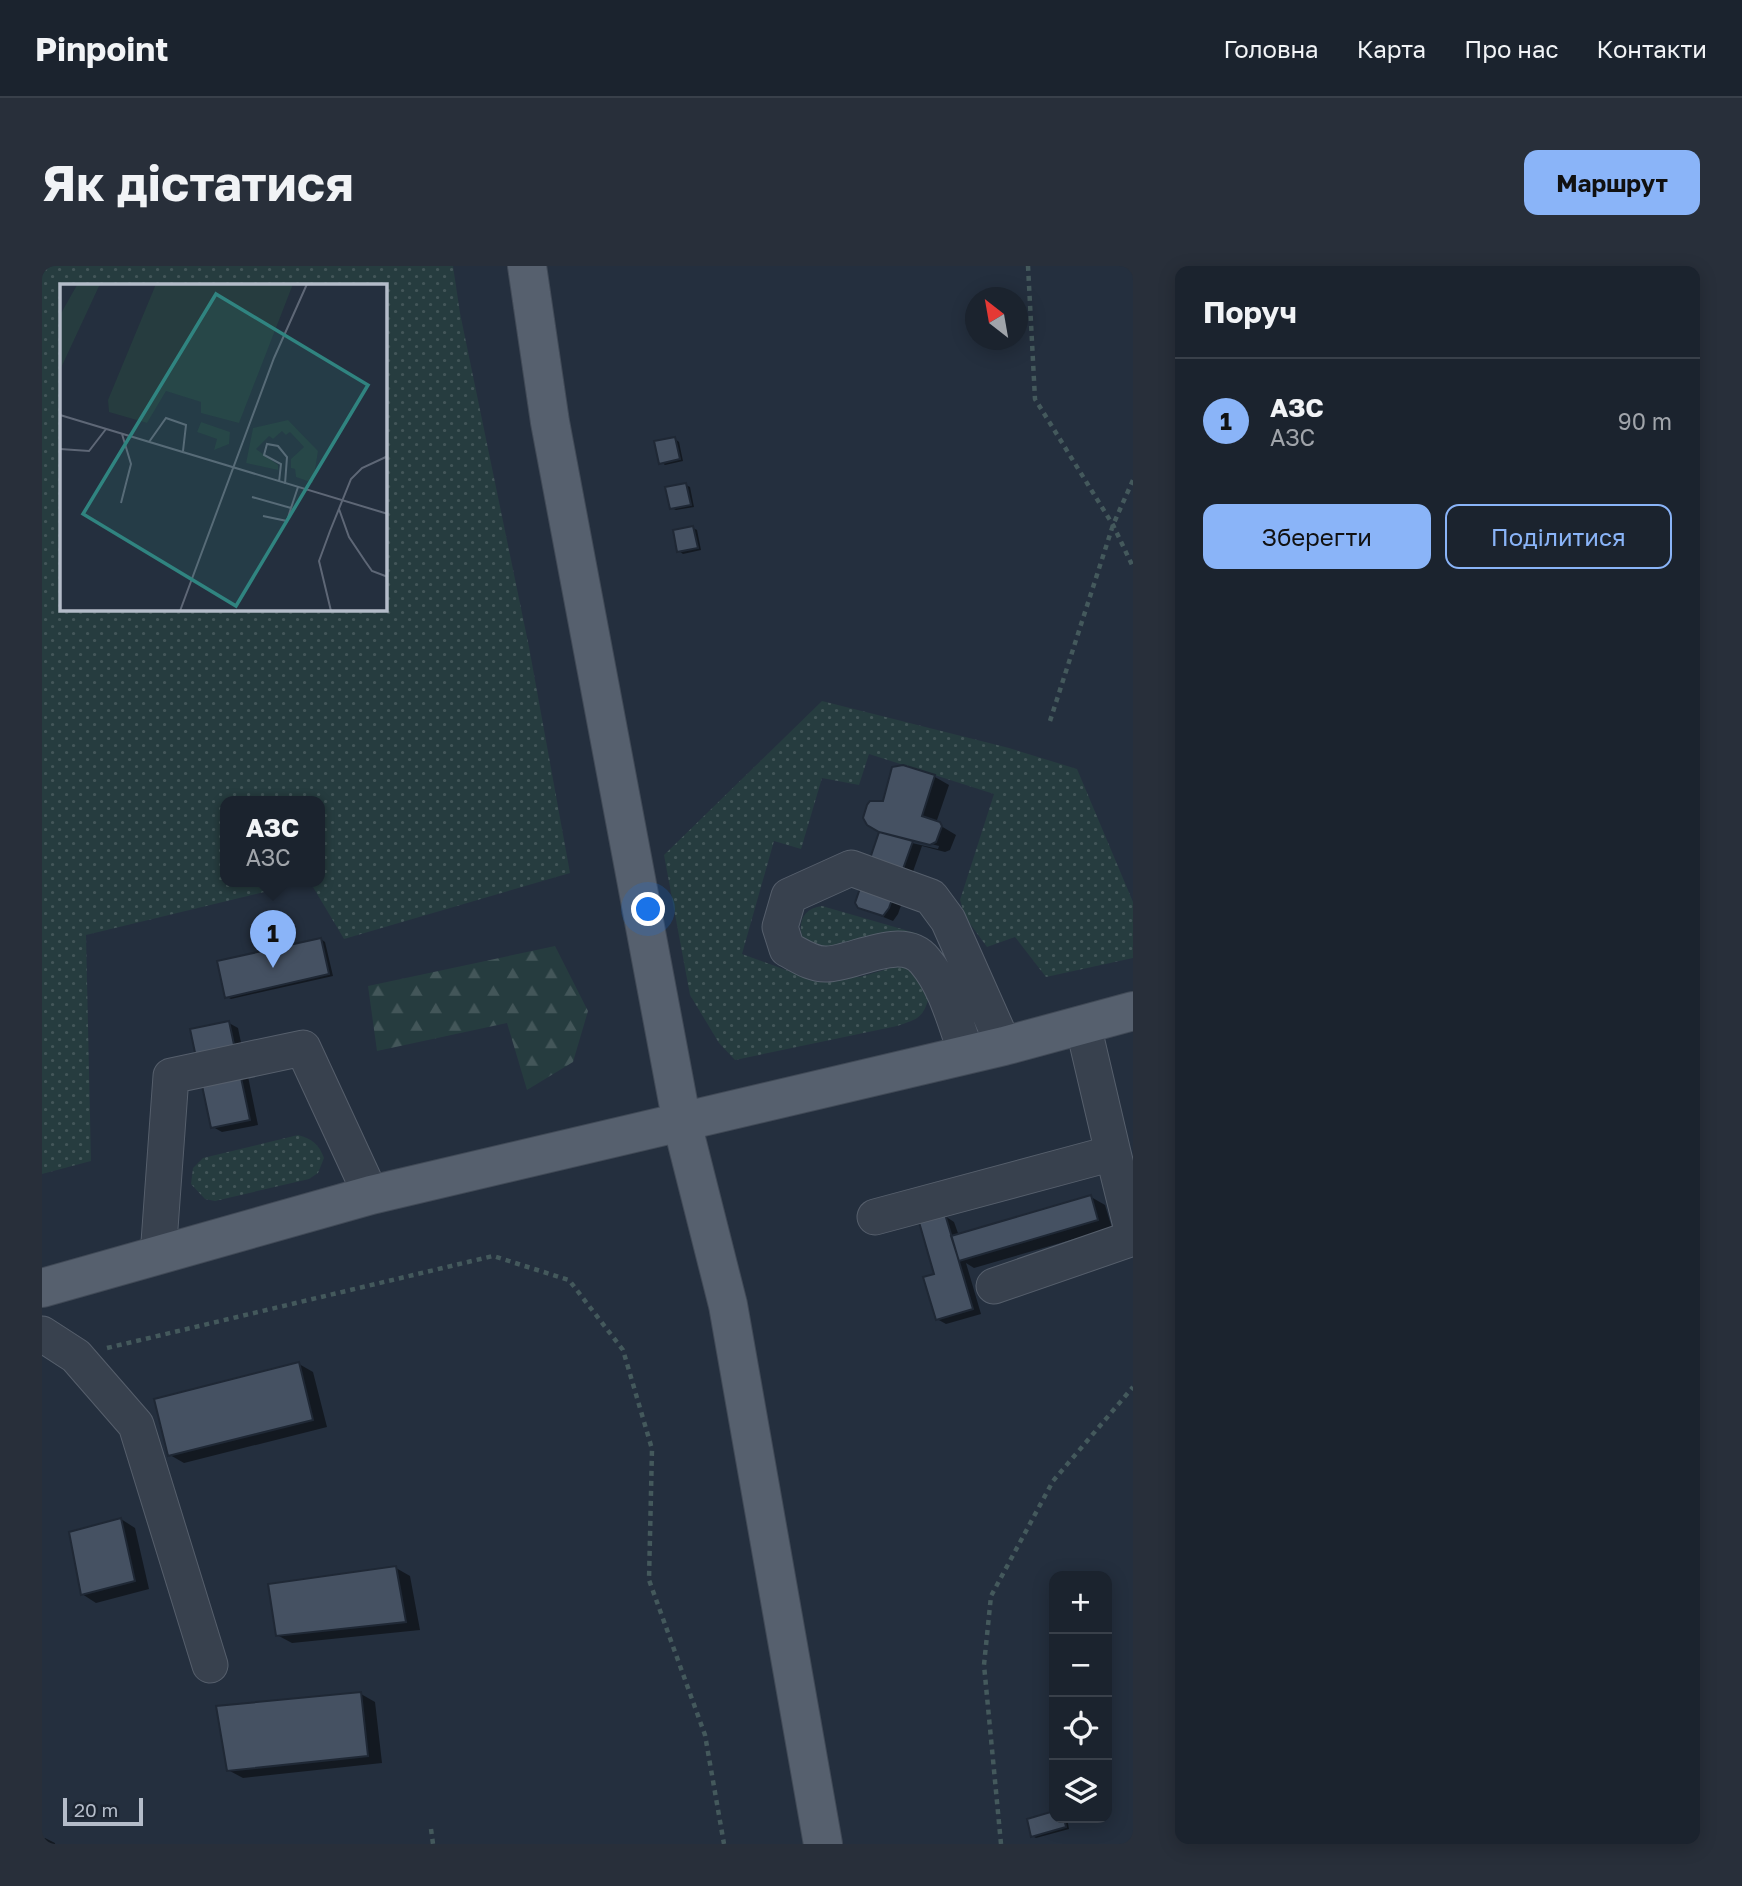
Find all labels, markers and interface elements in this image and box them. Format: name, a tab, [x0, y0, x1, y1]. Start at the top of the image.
text: Pinpoint	[35, 29, 168, 68]
text: Головна	[1223, 34, 1319, 63]
text: Карта	[1357, 34, 1426, 63]
text: Про нас	[1464, 34, 1559, 63]
text: Контакти	[1597, 34, 1707, 63]
button: Маршрут	[1524, 150, 1700, 215]
text: Як дістатися	[42, 153, 354, 212]
inset map	[60, 284, 387, 611]
north arrow	[965, 287, 1028, 350]
text: Поруч	[1203, 294, 1297, 330]
text: АЗС	[1270, 392, 1324, 423]
text: 1	[1220, 407, 1232, 435]
text: 90 m	[1618, 407, 1672, 435]
text: АЗС	[1270, 423, 1315, 451]
button: Зберегти	[1203, 504, 1431, 569]
button: Поділитися	[1445, 504, 1672, 569]
popup	[220, 796, 325, 887]
text: АЗС	[246, 812, 299, 843]
text: АЗС	[246, 843, 291, 871]
your location	[631, 892, 665, 926]
pin: 1	[250, 910, 296, 968]
map controls	[1049, 1571, 1112, 1823]
button: +	[1049, 1571, 1112, 1634]
button: −	[1049, 1634, 1112, 1697]
button: locate	[1049, 1697, 1112, 1760]
button: layers	[1049, 1760, 1112, 1823]
scale bar	[63, 1795, 144, 1827]
text: 20 m	[74, 1798, 118, 1821]

